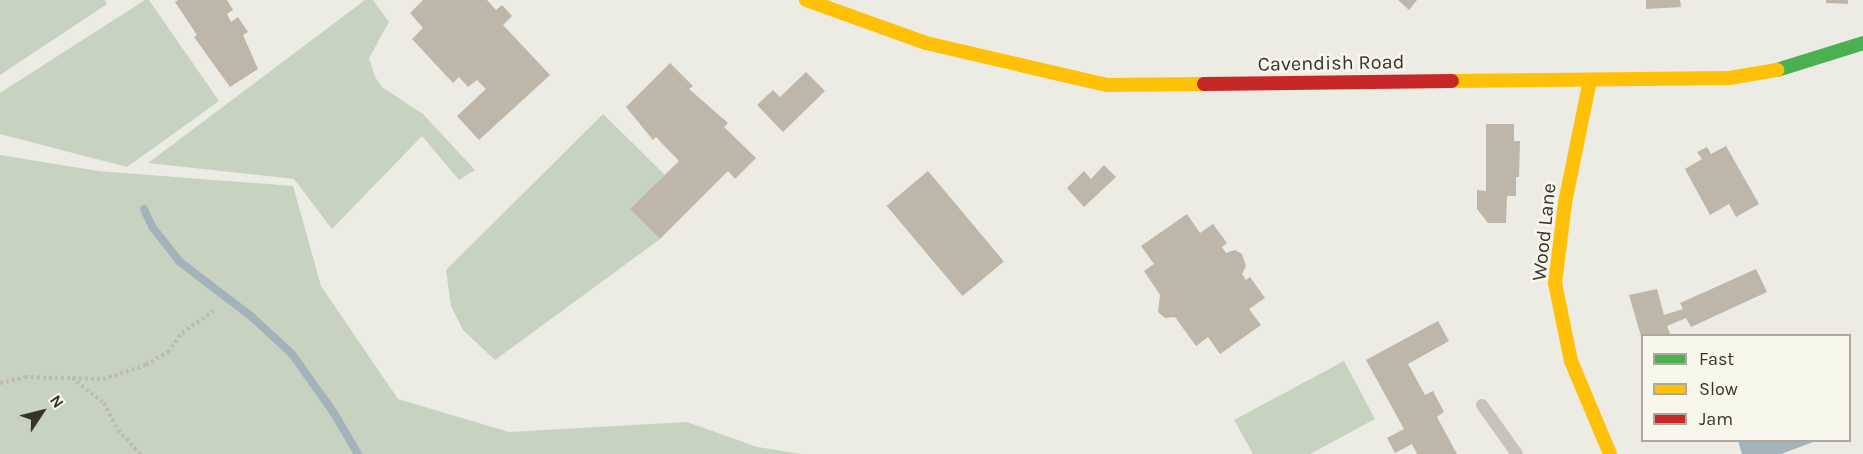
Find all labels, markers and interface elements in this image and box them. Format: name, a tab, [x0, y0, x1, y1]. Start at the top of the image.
street label: Cavendish Road	[1257, 50, 1405, 76]
street label: Wood Lane	[1527, 182, 1561, 282]
legend	[1641, 334, 1851, 442]
text: Fast	[1699, 348, 1734, 370]
text: Slow	[1699, 378, 1738, 400]
north arrow	[12, 382, 72, 442]
text: N	[46, 391, 68, 412]
text: Jam	[1699, 408, 1733, 430]

